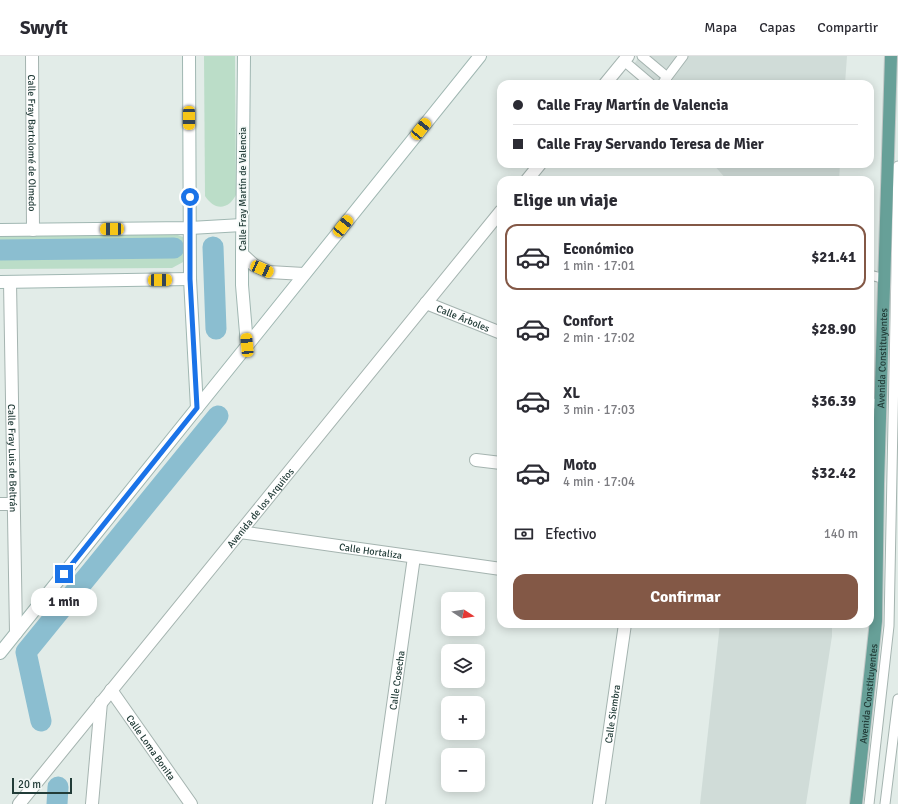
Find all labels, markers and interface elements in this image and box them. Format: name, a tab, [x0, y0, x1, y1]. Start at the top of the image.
text: Swyft	[20, 16, 68, 40]
text: Mapa	[704, 19, 737, 36]
text: Capas	[759, 19, 795, 36]
text: Compartir	[817, 19, 878, 36]
street label: Calle Fray Bartolomé de Olmedo	[25, 75, 38, 211]
text: Calle Fray Martín de Valencia	[537, 96, 728, 114]
car	[183, 106, 195, 130]
car	[409, 116, 433, 142]
street label: Calle Fray Martín de Valencia	[237, 127, 249, 251]
text: Calle Fray Servando Teresa de Mier	[537, 135, 764, 153]
route start	[181, 188, 199, 206]
text: Elige un viaje	[513, 189, 618, 211]
car	[331, 213, 355, 239]
car	[100, 223, 124, 235]
icon: car	[515, 239, 551, 275]
text: Económico	[563, 240, 634, 258]
text: $21.41	[811, 248, 856, 266]
text: 1 min · 17:01	[563, 258, 635, 274]
car	[249, 259, 275, 279]
car	[148, 274, 172, 286]
street label: Calle Árboles	[434, 303, 492, 335]
street label: Avenida Constituyentes	[875, 307, 890, 409]
icon: car	[515, 311, 551, 347]
text: Confort	[563, 312, 613, 330]
text: $28.90	[811, 320, 856, 338]
text: 2 min · 17:02	[563, 330, 635, 346]
car	[240, 333, 254, 357]
icon: car	[515, 383, 551, 419]
text: XL	[563, 384, 580, 402]
text: $36.39	[811, 392, 856, 410]
text: 3 min · 17:03	[563, 402, 635, 418]
street label: Calle Fray Luis de Beltrán	[5, 404, 19, 512]
icon: car	[515, 455, 551, 491]
text: Moto	[563, 456, 597, 474]
text: $32.42	[811, 464, 856, 482]
street label: Avenida de los Arquitos	[225, 465, 297, 551]
text: 4 min · 17:04	[563, 474, 635, 490]
icon: cash	[513, 523, 535, 545]
text: Efectivo	[545, 525, 597, 543]
text: 140 m	[824, 526, 858, 542]
street label: Calle Hortaliza	[338, 541, 403, 562]
route end	[55, 565, 73, 583]
button: Confirmar	[513, 574, 858, 620]
callout: 1 min	[31, 588, 97, 616]
north arrow	[441, 592, 485, 636]
map controls	[441, 592, 485, 792]
text: 1 min	[48, 594, 80, 610]
street label: Avenida Constituyentes	[858, 643, 881, 744]
button: layers	[441, 644, 485, 688]
street label: Calle Cosecha	[387, 650, 408, 711]
street label: Calle Siembra	[603, 684, 623, 744]
button: +	[441, 696, 485, 740]
street label: Calle Loma Bonita	[123, 713, 178, 783]
button: −	[441, 748, 485, 792]
scale bar	[12, 776, 72, 795]
text: 20 m	[18, 778, 41, 791]

